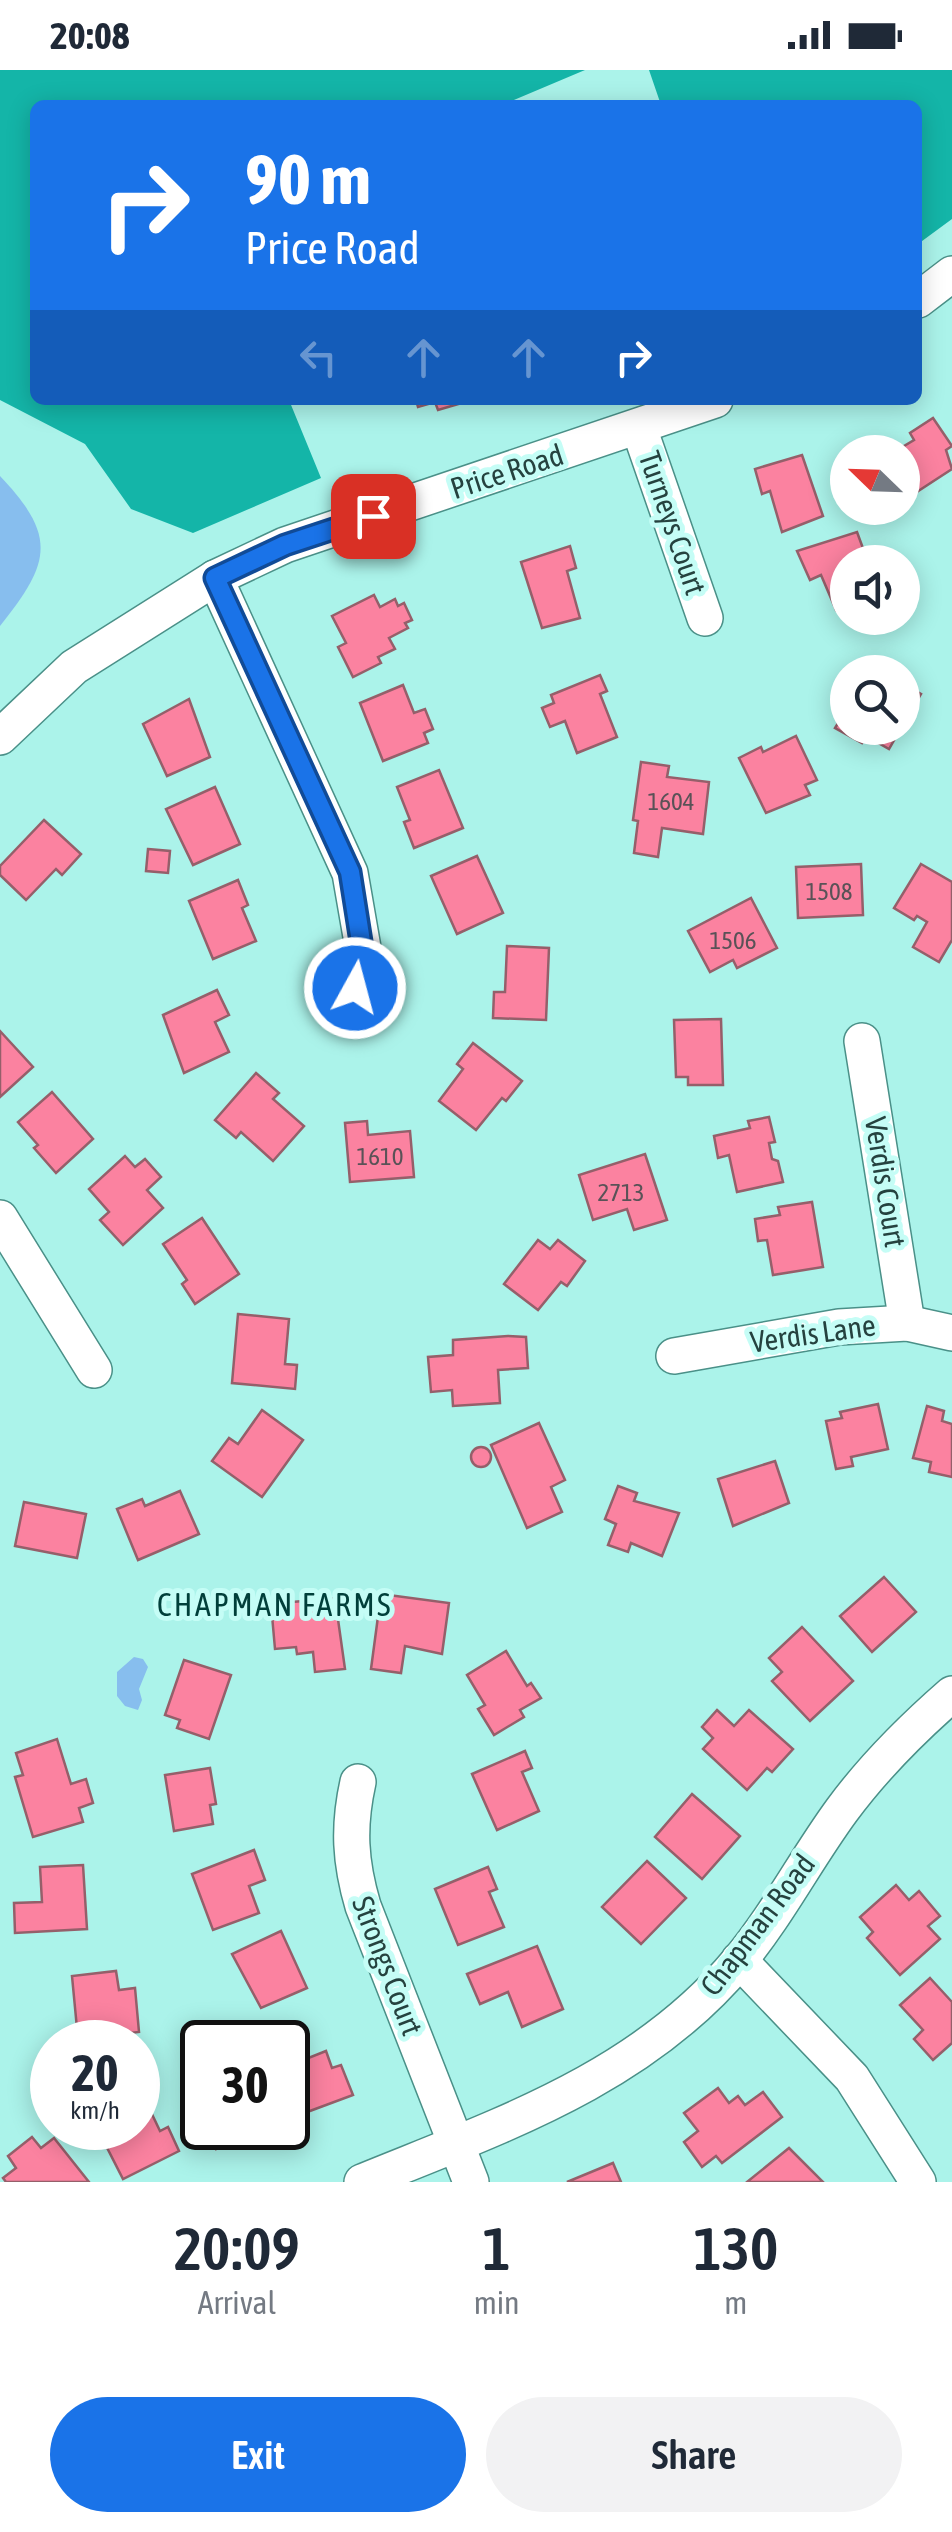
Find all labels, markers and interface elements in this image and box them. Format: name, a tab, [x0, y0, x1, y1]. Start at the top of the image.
text: 20:08	[50, 14, 130, 57]
text: 90 m	[245, 139, 371, 219]
icon: right	[80, 140, 210, 270]
text: Price Road	[245, 222, 420, 274]
icon: left	[291, 330, 346, 385]
icon: ahead	[396, 330, 451, 385]
icon: ahead	[501, 330, 556, 385]
icon: right	[606, 330, 661, 385]
north arrow	[830, 435, 920, 525]
map controls	[830, 435, 920, 745]
street label: Price Road	[446, 437, 567, 505]
street label: Turneys Court	[633, 447, 713, 599]
pin	[331, 474, 416, 559]
icon: arrive	[346, 489, 401, 544]
button: sound	[830, 545, 920, 635]
button: search	[830, 655, 920, 745]
house number: 1604	[647, 787, 695, 815]
house number: 1508	[805, 877, 853, 905]
house number: 1506	[709, 926, 757, 954]
position arrow	[303, 936, 407, 1040]
street label: Verdis Court	[859, 1114, 913, 1249]
house number: 1610	[356, 1142, 404, 1170]
house number: 2713	[597, 1178, 645, 1206]
street label: Verdis Lane	[748, 1307, 878, 1359]
district label: CHAPMAN FARMS	[157, 1586, 393, 1623]
street label: Chapman Road	[693, 1847, 821, 2002]
street label: Strongs Court	[346, 1892, 430, 2040]
speed limit sign: 30	[180, 2020, 310, 2150]
text: 20	[71, 2044, 118, 2102]
text: km/h	[70, 2096, 120, 2124]
text: 20:09	[174, 2214, 300, 2283]
text: 1	[483, 2214, 511, 2283]
text: 130	[693, 2214, 778, 2283]
text: Arrival	[198, 2284, 276, 2321]
text: min	[474, 2284, 520, 2321]
text: m	[724, 2284, 747, 2321]
button: Exit	[50, 2397, 466, 2512]
button: Share	[486, 2397, 902, 2512]

